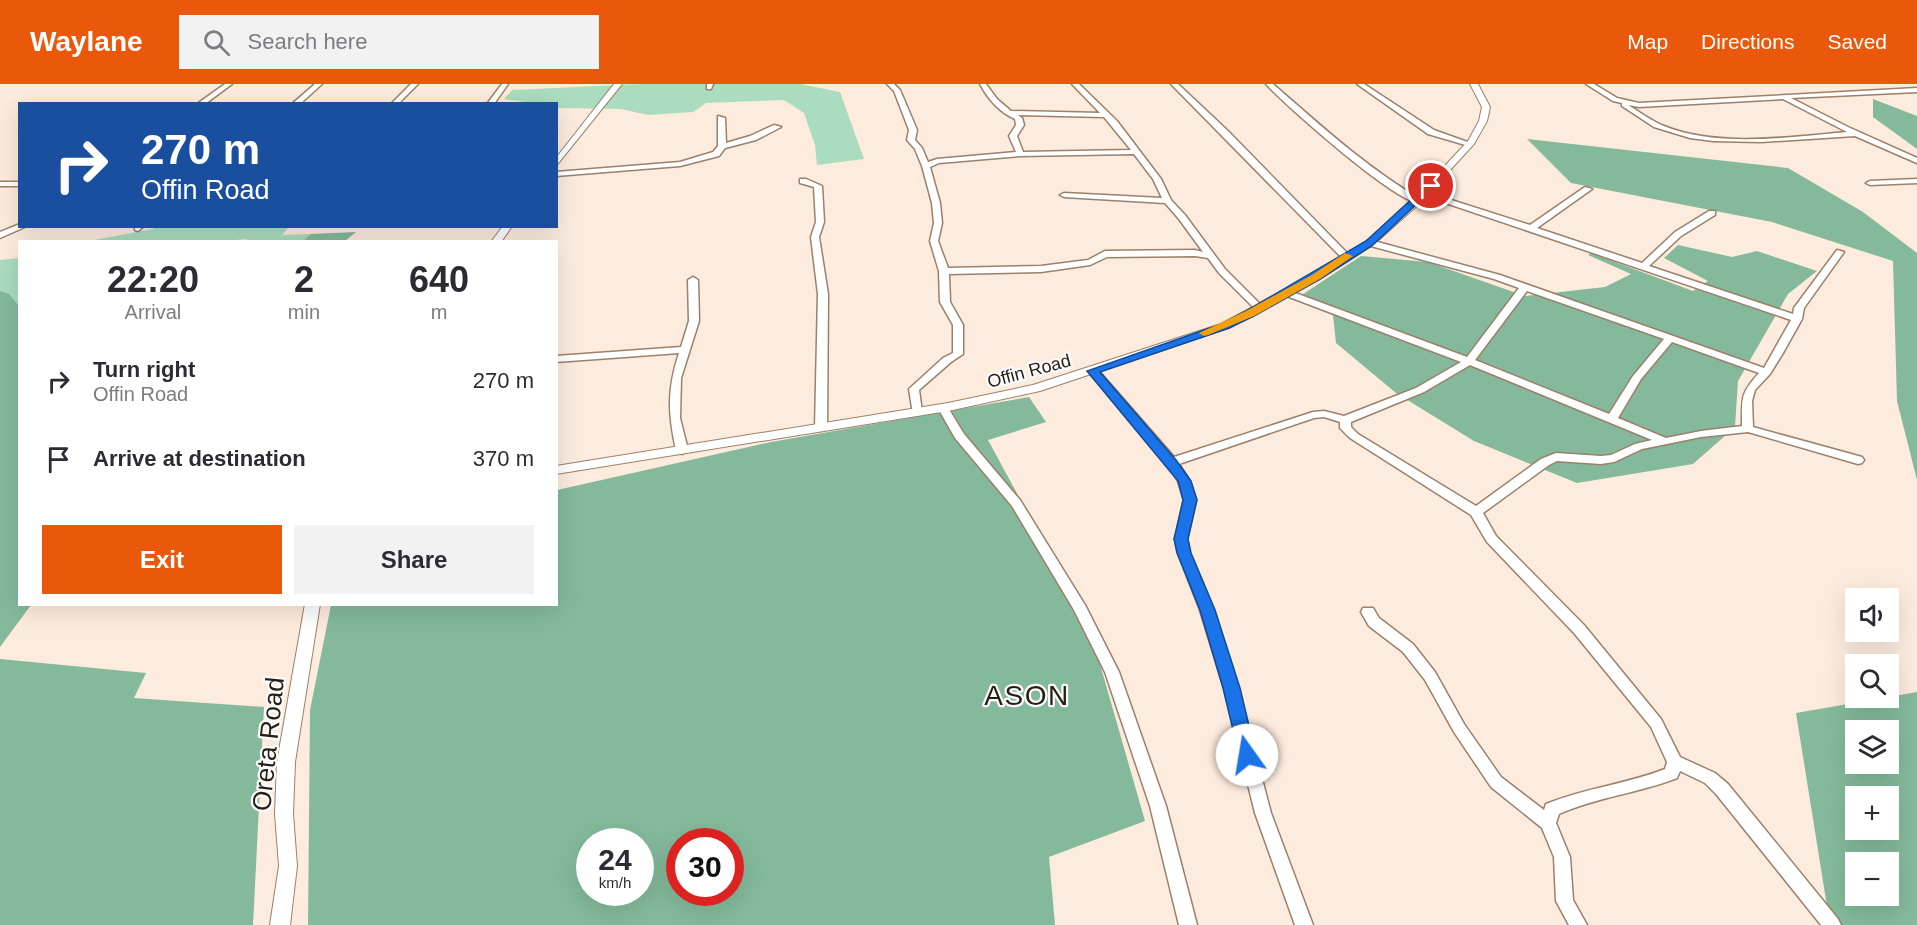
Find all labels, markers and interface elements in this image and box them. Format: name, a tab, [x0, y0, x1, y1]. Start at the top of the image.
search box	[179, 15, 599, 69]
text: Waylane	[30, 26, 143, 57]
icon: search	[200, 26, 233, 59]
text: Search here	[248, 29, 367, 54]
text: Map	[1627, 30, 1668, 53]
text: Directions	[1701, 30, 1794, 53]
text: Saved	[1827, 30, 1887, 53]
icon: right	[42, 126, 120, 204]
text: 270 m	[141, 126, 260, 173]
pin	[1405, 160, 1456, 211]
icon: arrive	[1414, 169, 1447, 202]
text: Offin Road	[141, 175, 270, 205]
text: 22:20	[107, 259, 199, 300]
text: 2	[294, 259, 314, 300]
text: 640	[409, 259, 469, 300]
text: Arrival	[125, 301, 181, 323]
text: min	[288, 301, 320, 323]
text: m	[431, 301, 447, 323]
street label: Offin Road	[985, 350, 1073, 392]
text: Turn right	[93, 357, 195, 382]
icon: right	[42, 365, 75, 398]
text: 270 m	[473, 368, 534, 393]
text: Offin Road	[93, 383, 188, 405]
icon: arrive	[42, 443, 75, 476]
text: Arrive at destination	[93, 446, 306, 471]
text: 370 m	[473, 446, 534, 471]
button: Exit	[42, 525, 282, 594]
button: Share	[294, 525, 534, 594]
map controls	[1845, 588, 1899, 906]
button: sound	[1845, 588, 1899, 642]
button: search	[1845, 654, 1899, 708]
street label: Oreta Road	[246, 676, 290, 812]
district label: ASON	[984, 680, 1070, 711]
button: layers	[1845, 720, 1899, 774]
position arrow	[1215, 723, 1279, 787]
button: +	[1845, 786, 1899, 840]
speed limit sign: 30	[666, 828, 744, 906]
text: 24	[598, 843, 632, 876]
button: −	[1845, 852, 1899, 906]
text: km/h	[599, 874, 631, 891]

